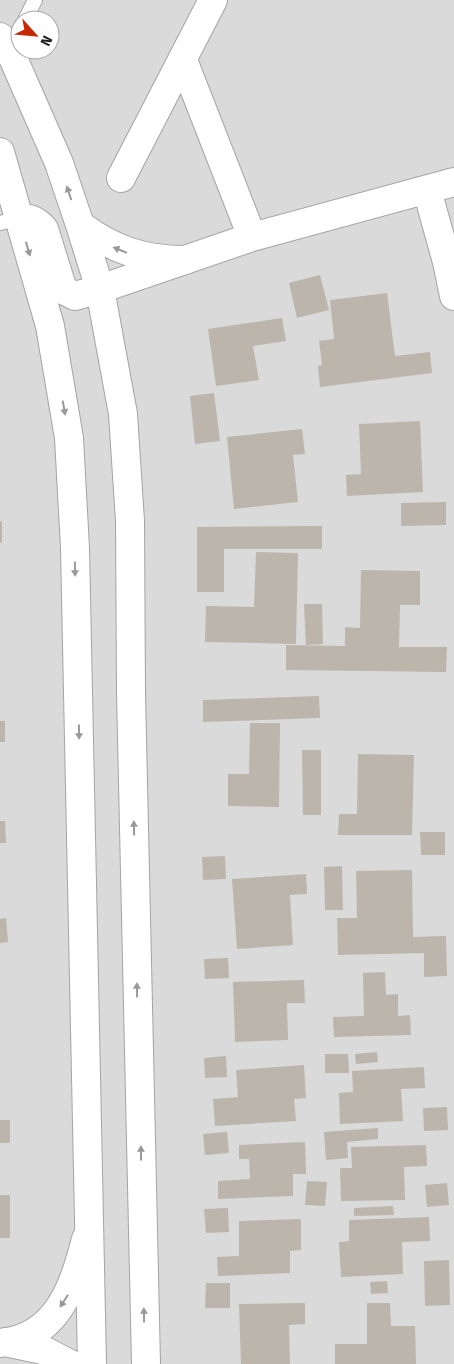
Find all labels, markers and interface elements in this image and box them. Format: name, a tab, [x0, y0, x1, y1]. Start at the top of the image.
north arrow	[10, 10, 60, 60]
text: N	[36, 33, 56, 49]
one-way arrow	[65, 185, 73, 200]
one-way arrow	[24, 242, 32, 257]
one-way arrow	[113, 245, 127, 253]
one-way arrow	[60, 400, 68, 416]
one-way arrow	[71, 562, 79, 578]
one-way arrow	[75, 724, 83, 740]
one-way arrow	[129, 820, 137, 836]
one-way arrow	[133, 982, 141, 998]
one-way arrow	[137, 1145, 145, 1161]
one-way arrow	[60, 1294, 69, 1307]
one-way arrow	[140, 1307, 148, 1323]

